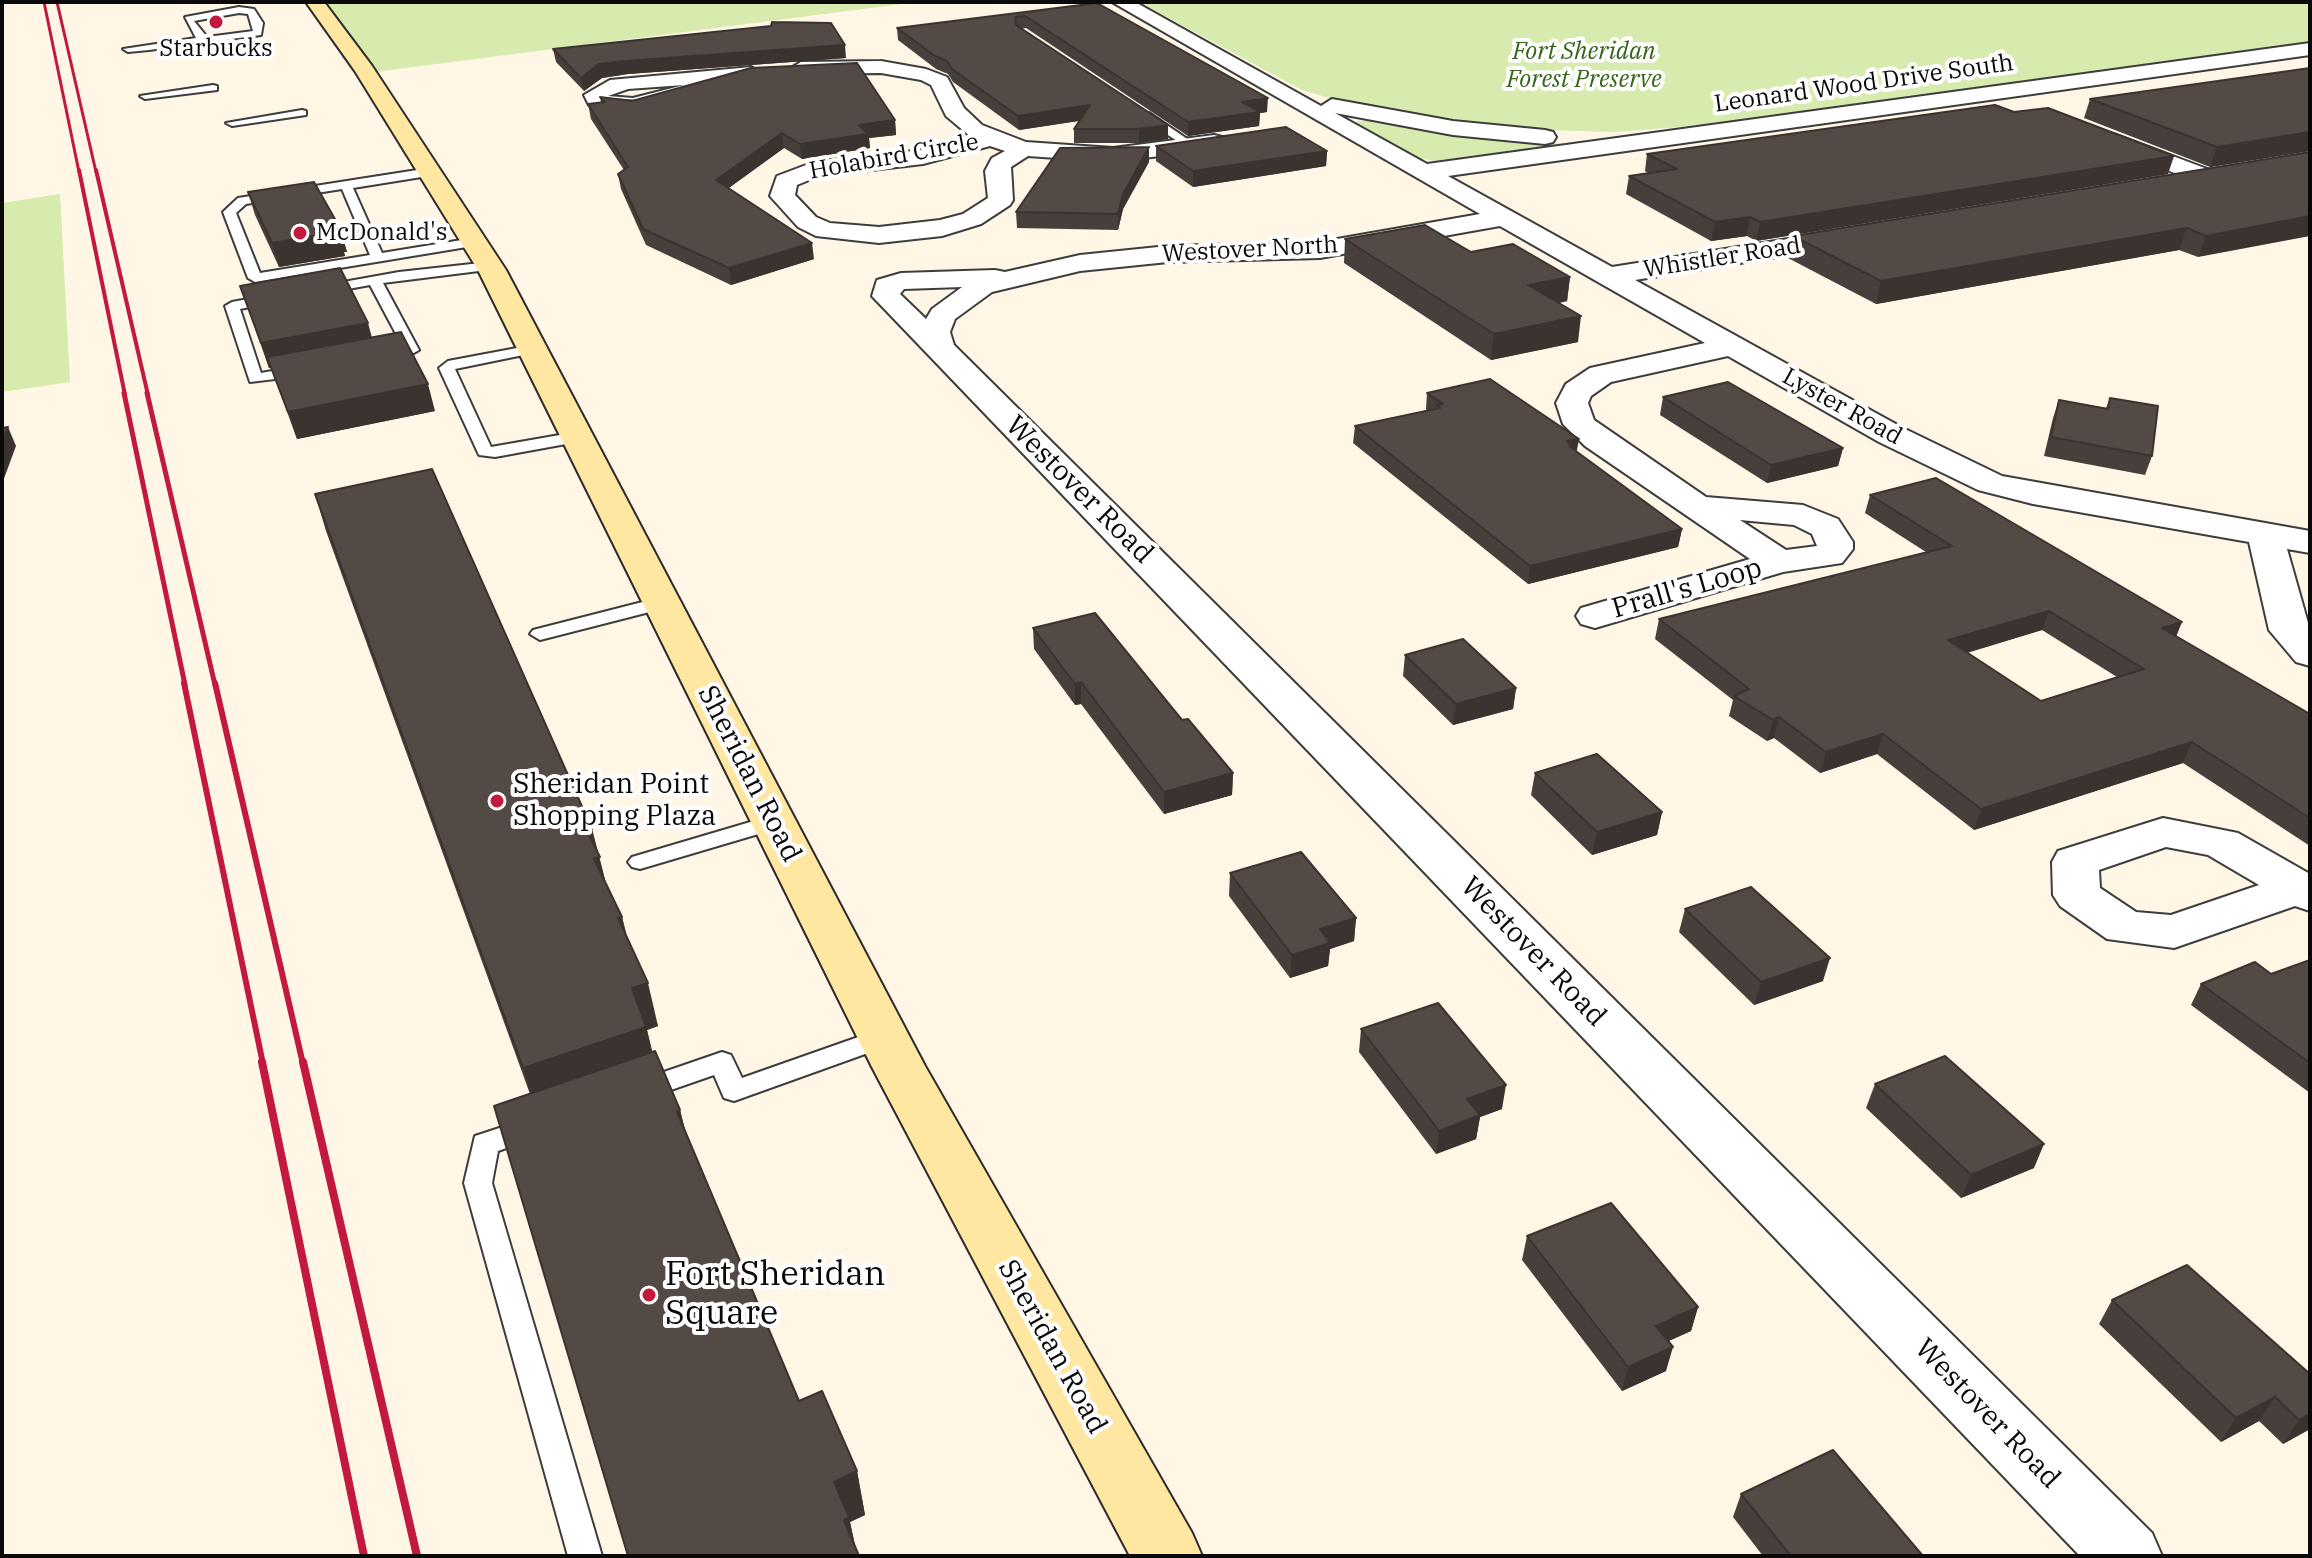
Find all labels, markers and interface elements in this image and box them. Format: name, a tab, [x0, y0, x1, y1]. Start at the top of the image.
marker: Starbucks	[207, 13, 225, 31]
place label: Starbucks	[159, 35, 273, 63]
park label: Fort Sheridan Forest Preserve	[1506, 38, 1662, 94]
street label: Leonard Wood Drive South	[1713, 49, 2015, 119]
street label: Holabird Circle	[807, 128, 981, 186]
place label: McDonald's	[316, 219, 448, 247]
marker: McDonald's	[291, 224, 309, 242]
street label: Westover North	[1161, 231, 1339, 269]
street label: Whistler Road	[1641, 231, 1803, 285]
street label: Lyster Road	[1777, 362, 1907, 452]
street label: Westover Road	[998, 409, 1160, 571]
street label: Prall's Loop	[1608, 552, 1766, 626]
street label: Sheridan Road	[690, 680, 808, 868]
place label: Sheridan Point Shopping Plaza	[513, 768, 716, 834]
marker: Sheridan Point Shopping Plaza	[488, 792, 506, 810]
street label: Westover Road	[1453, 870, 1613, 1034]
street label: Sheridan Road	[990, 1254, 1114, 1440]
place label: Fort Sheridan Square	[665, 1255, 886, 1334]
marker: Fort Sheridan Square	[640, 1286, 658, 1304]
street label: Westover Road	[1907, 1332, 2067, 1496]

